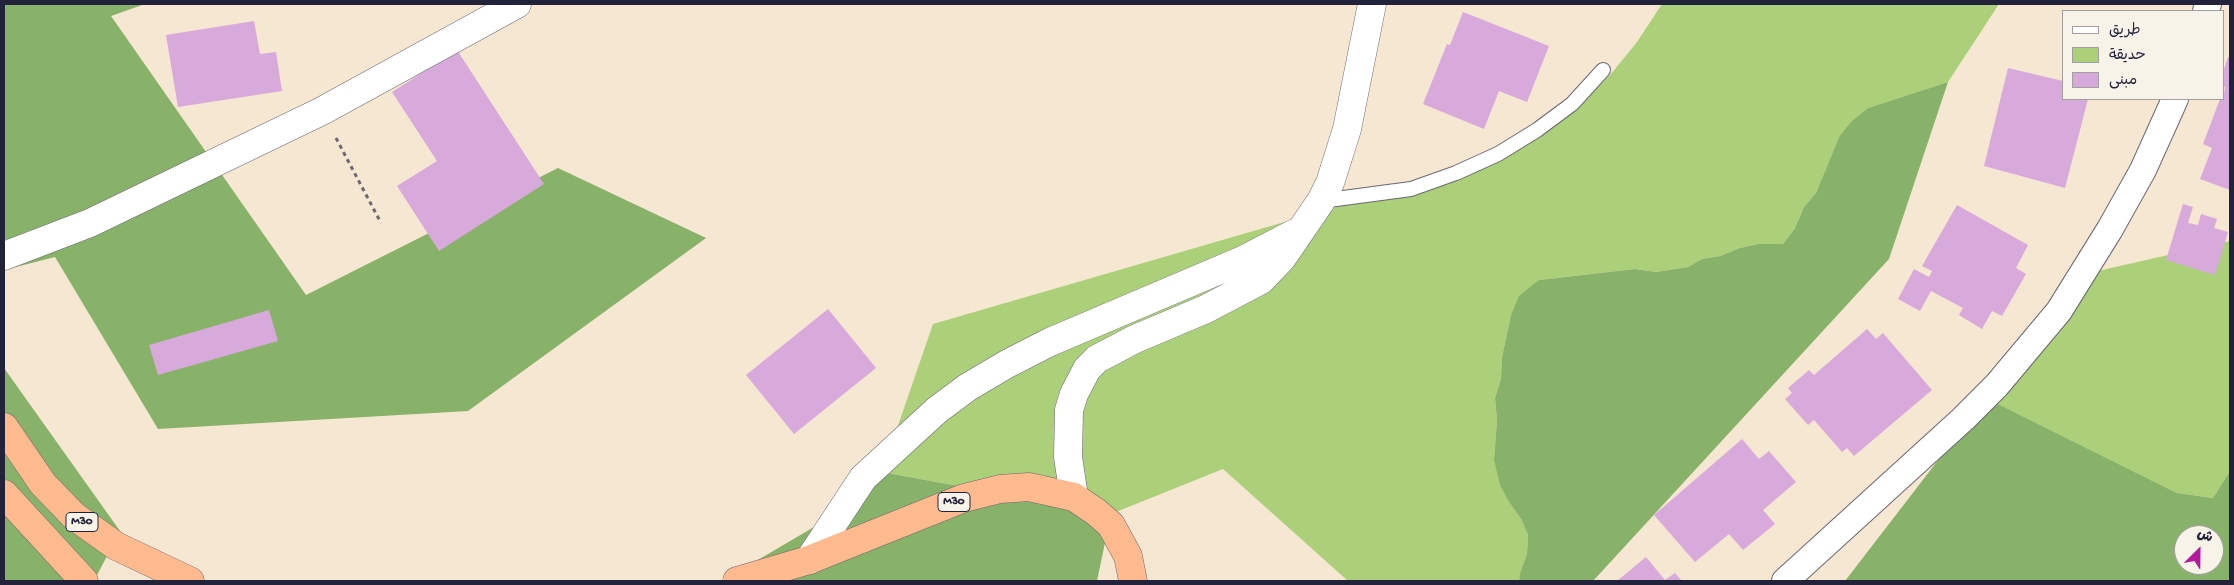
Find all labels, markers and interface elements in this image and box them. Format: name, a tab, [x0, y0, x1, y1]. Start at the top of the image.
legend	[2062, 10, 2224, 100]
text: طريق	[2109, 22, 2141, 40]
text: حديقة	[2109, 47, 2146, 65]
text: مبنى	[2109, 72, 2137, 90]
road number: M30	[938, 492, 970, 512]
road number: M30	[66, 512, 98, 532]
north arrow	[2174, 525, 2224, 575]
text: ش	[2194, 526, 2215, 547]

